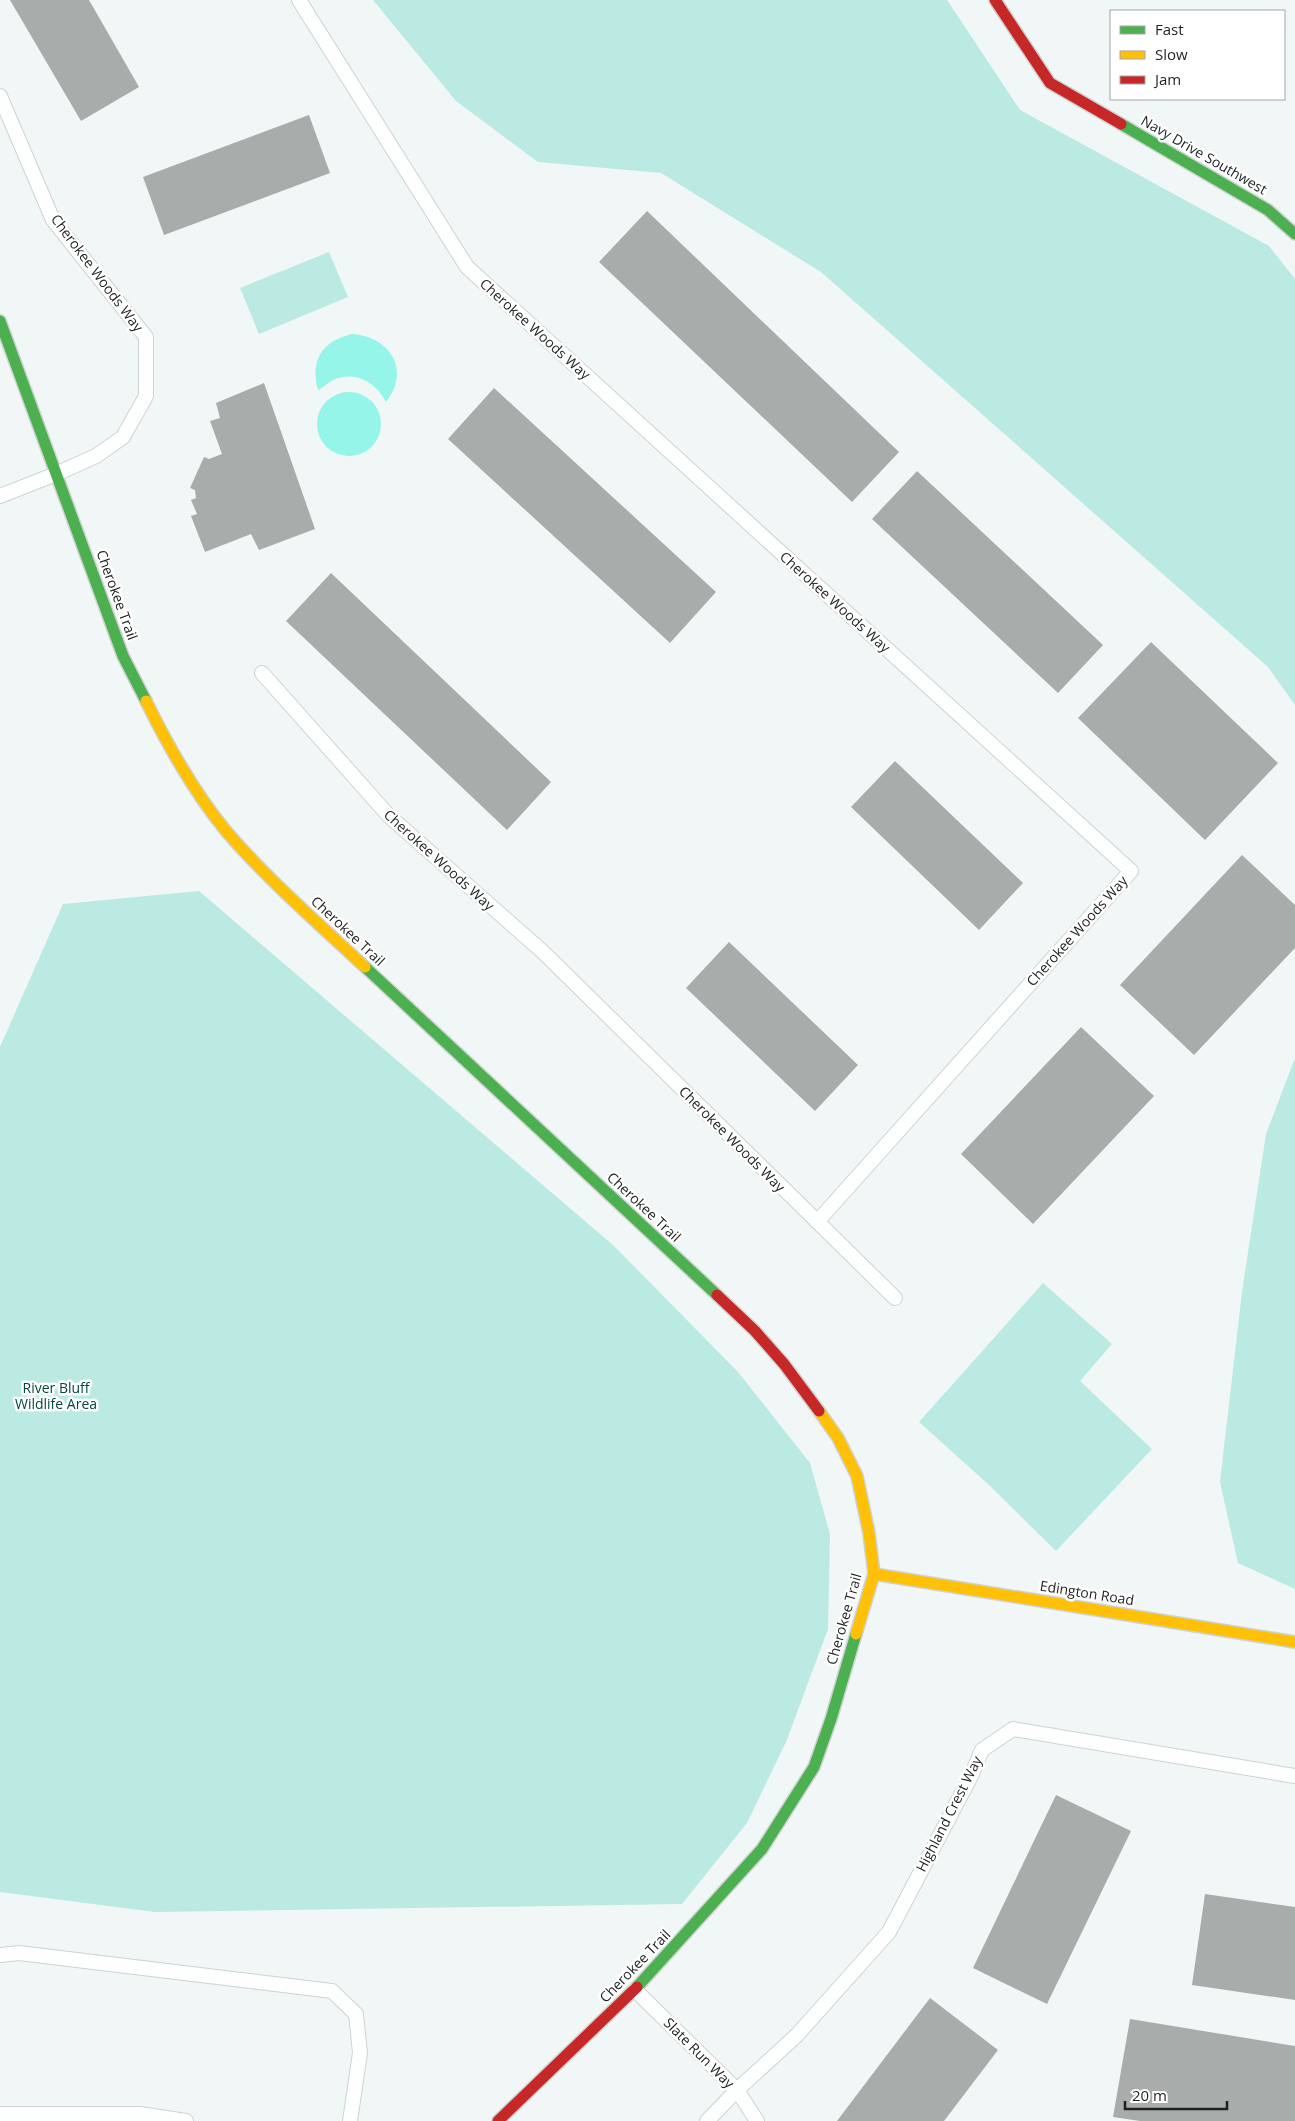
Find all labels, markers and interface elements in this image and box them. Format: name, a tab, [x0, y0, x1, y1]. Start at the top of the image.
legend	[1110, 10, 1285, 100]
text: Fast	[1155, 19, 1184, 39]
text: Slow	[1155, 44, 1188, 64]
text: Jam	[1153, 69, 1181, 89]
street label: Navy Drive Southwest	[1138, 111, 1271, 198]
street label: Cherokee Woods Way	[47, 210, 148, 336]
street label: Cherokee Woods Way	[476, 274, 595, 384]
street label: Cherokee Trail	[92, 547, 143, 642]
street label: Cherokee Woods Way	[776, 547, 895, 657]
street label: Cherokee Woods Way	[380, 805, 499, 915]
street label: Cherokee Woods Way	[1022, 871, 1132, 990]
street label: Cherokee Trail	[307, 891, 389, 970]
street label: Cherokee Woods Way	[675, 1082, 790, 1196]
street label: Cherokee Trail	[603, 1167, 685, 1246]
park label: River Bluff Wildlife Area	[15, 1378, 97, 1413]
street label: Cherokee Trail	[821, 1571, 866, 1667]
street label: Edington Road	[1039, 1576, 1136, 1609]
street label: Highland Crest Way	[911, 1752, 986, 1875]
street label: Cherokee Trail	[595, 1925, 674, 2006]
street label: Slate Run Way	[660, 2013, 740, 2093]
scale bar	[1125, 2078, 1228, 2110]
text: 20 m	[1132, 2085, 1167, 2105]

